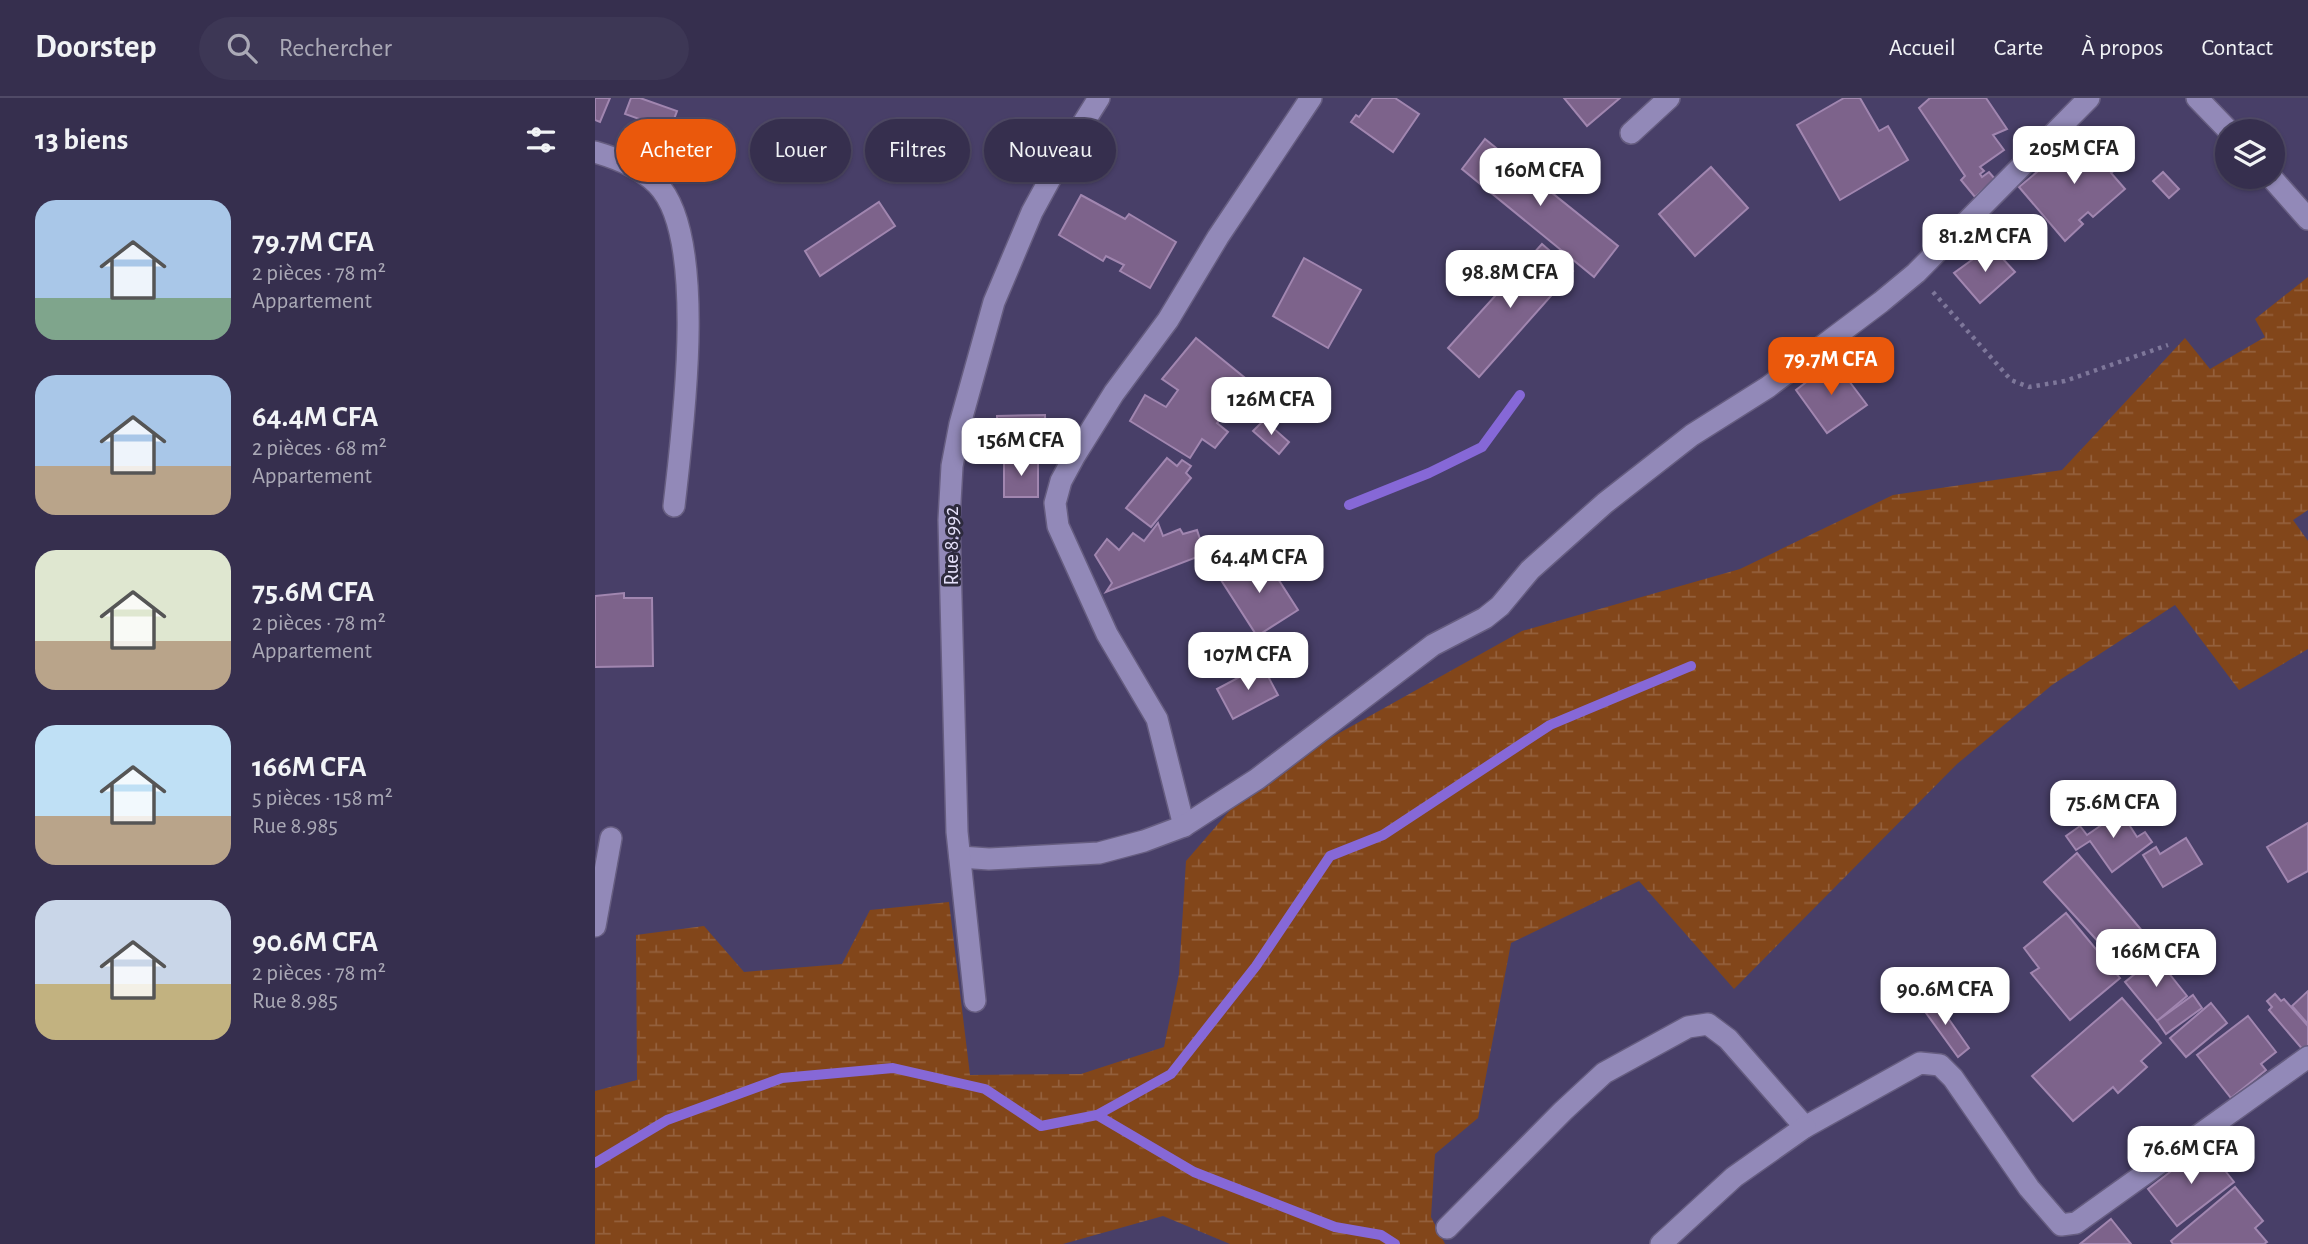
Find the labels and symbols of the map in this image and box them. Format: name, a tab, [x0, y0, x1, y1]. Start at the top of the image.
pin: 205M CFA	[2002, 126, 2146, 186]
pin: 160M CFA	[1468, 148, 1612, 208]
pin: 81.2M CFA	[1905, 214, 2065, 274]
pin: 98.8M CFA	[1430, 250, 1590, 310]
pin: 79.7M CFA	[1751, 338, 1911, 397]
pin: 126M CFA	[1199, 378, 1343, 437]
pin: 156M CFA	[949, 418, 1093, 478]
street label: Rue 8.992	[941, 506, 962, 586]
pin: 64.4M CFA	[1179, 536, 1339, 595]
pin: 107M CFA	[1176, 632, 1320, 692]
pin: 75.6M CFA	[2033, 780, 2193, 840]
pin: 166M CFA	[2084, 930, 2228, 989]
pin: 90.6M CFA	[1865, 968, 2025, 1027]
pin: 76.6M CFA	[2111, 1126, 2271, 1186]

